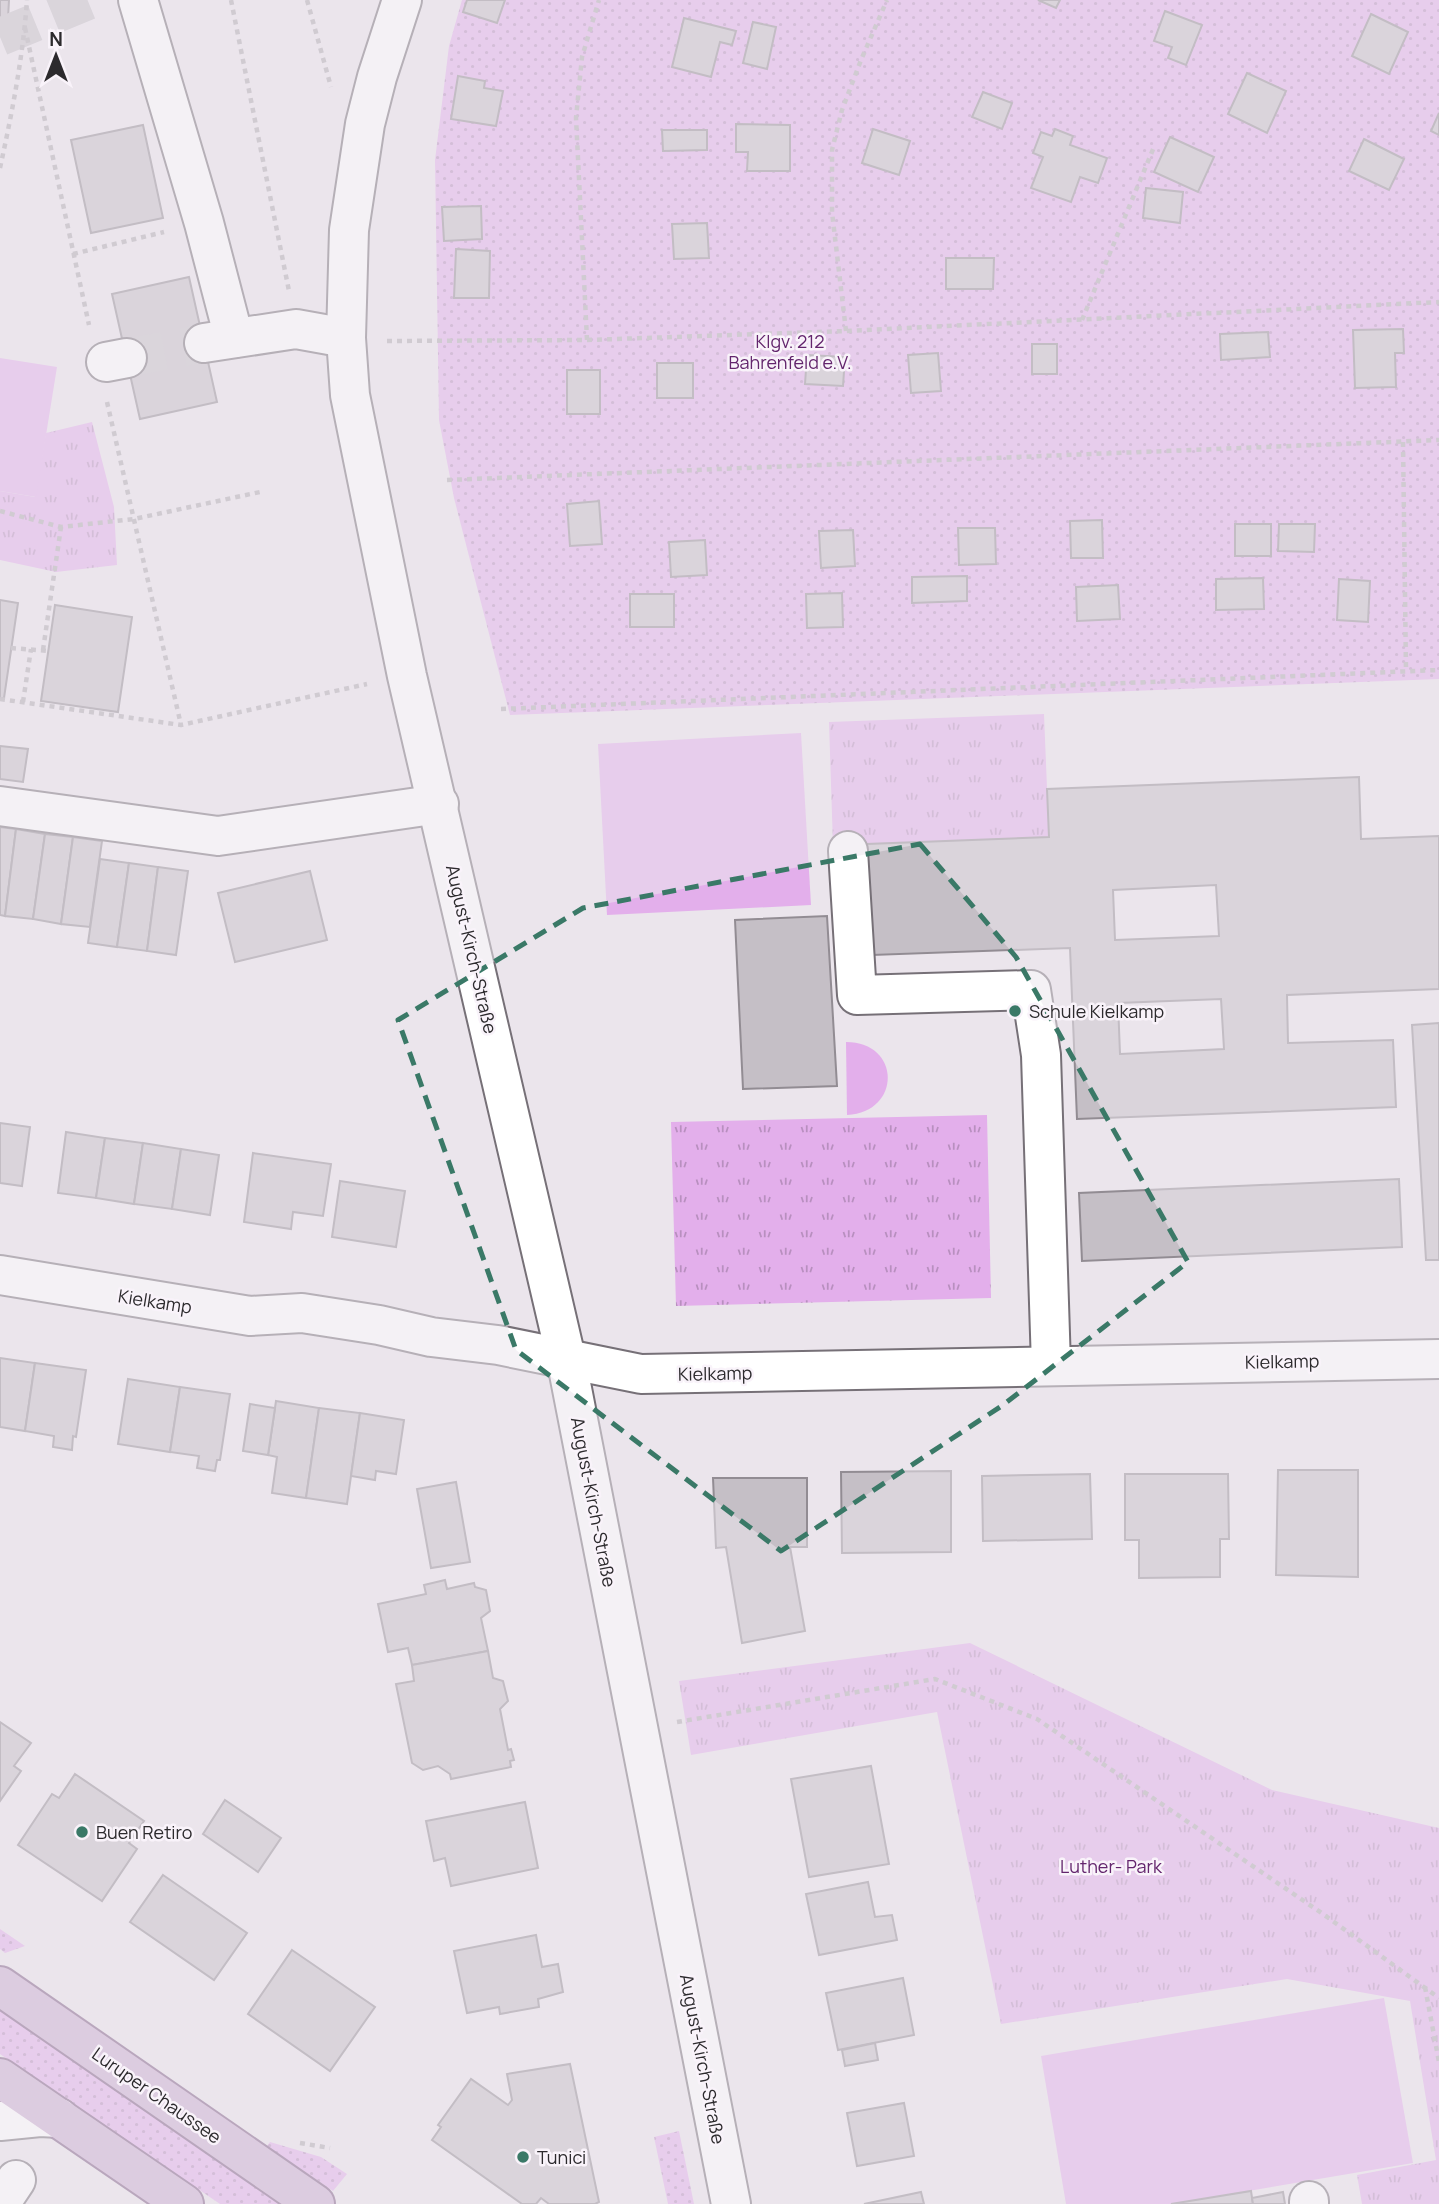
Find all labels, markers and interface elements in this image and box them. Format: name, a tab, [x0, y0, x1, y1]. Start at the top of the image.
north arrow	[21, 21, 91, 91]
text: N	[49, 26, 63, 52]
park label: Klgv. 212 Bahrenfeld e.V.	[728, 329, 852, 374]
street label: August-Kirch-Straße	[441, 862, 503, 1036]
place label: Schule Kielkamp	[1029, 999, 1164, 1023]
marker: Schule Kielkamp	[1007, 1003, 1023, 1019]
street label: Kielkamp	[116, 1283, 194, 1319]
street label: Kielkamp	[1245, 1348, 1319, 1374]
street label: Kielkamp	[678, 1360, 752, 1386]
street label: August-Kirch-Straße	[566, 1415, 622, 1589]
place label: Buen Retiro	[96, 1820, 193, 1844]
marker: Buen Retiro	[74, 1824, 90, 1840]
park label: Luther- Park	[1060, 1854, 1163, 1878]
street label: August-Kirch-Straße	[675, 1972, 731, 2146]
street label: Luruper Chaussee	[88, 2041, 226, 2149]
place label: Tunici	[537, 2145, 586, 2169]
marker: Tunici	[515, 2149, 531, 2165]

